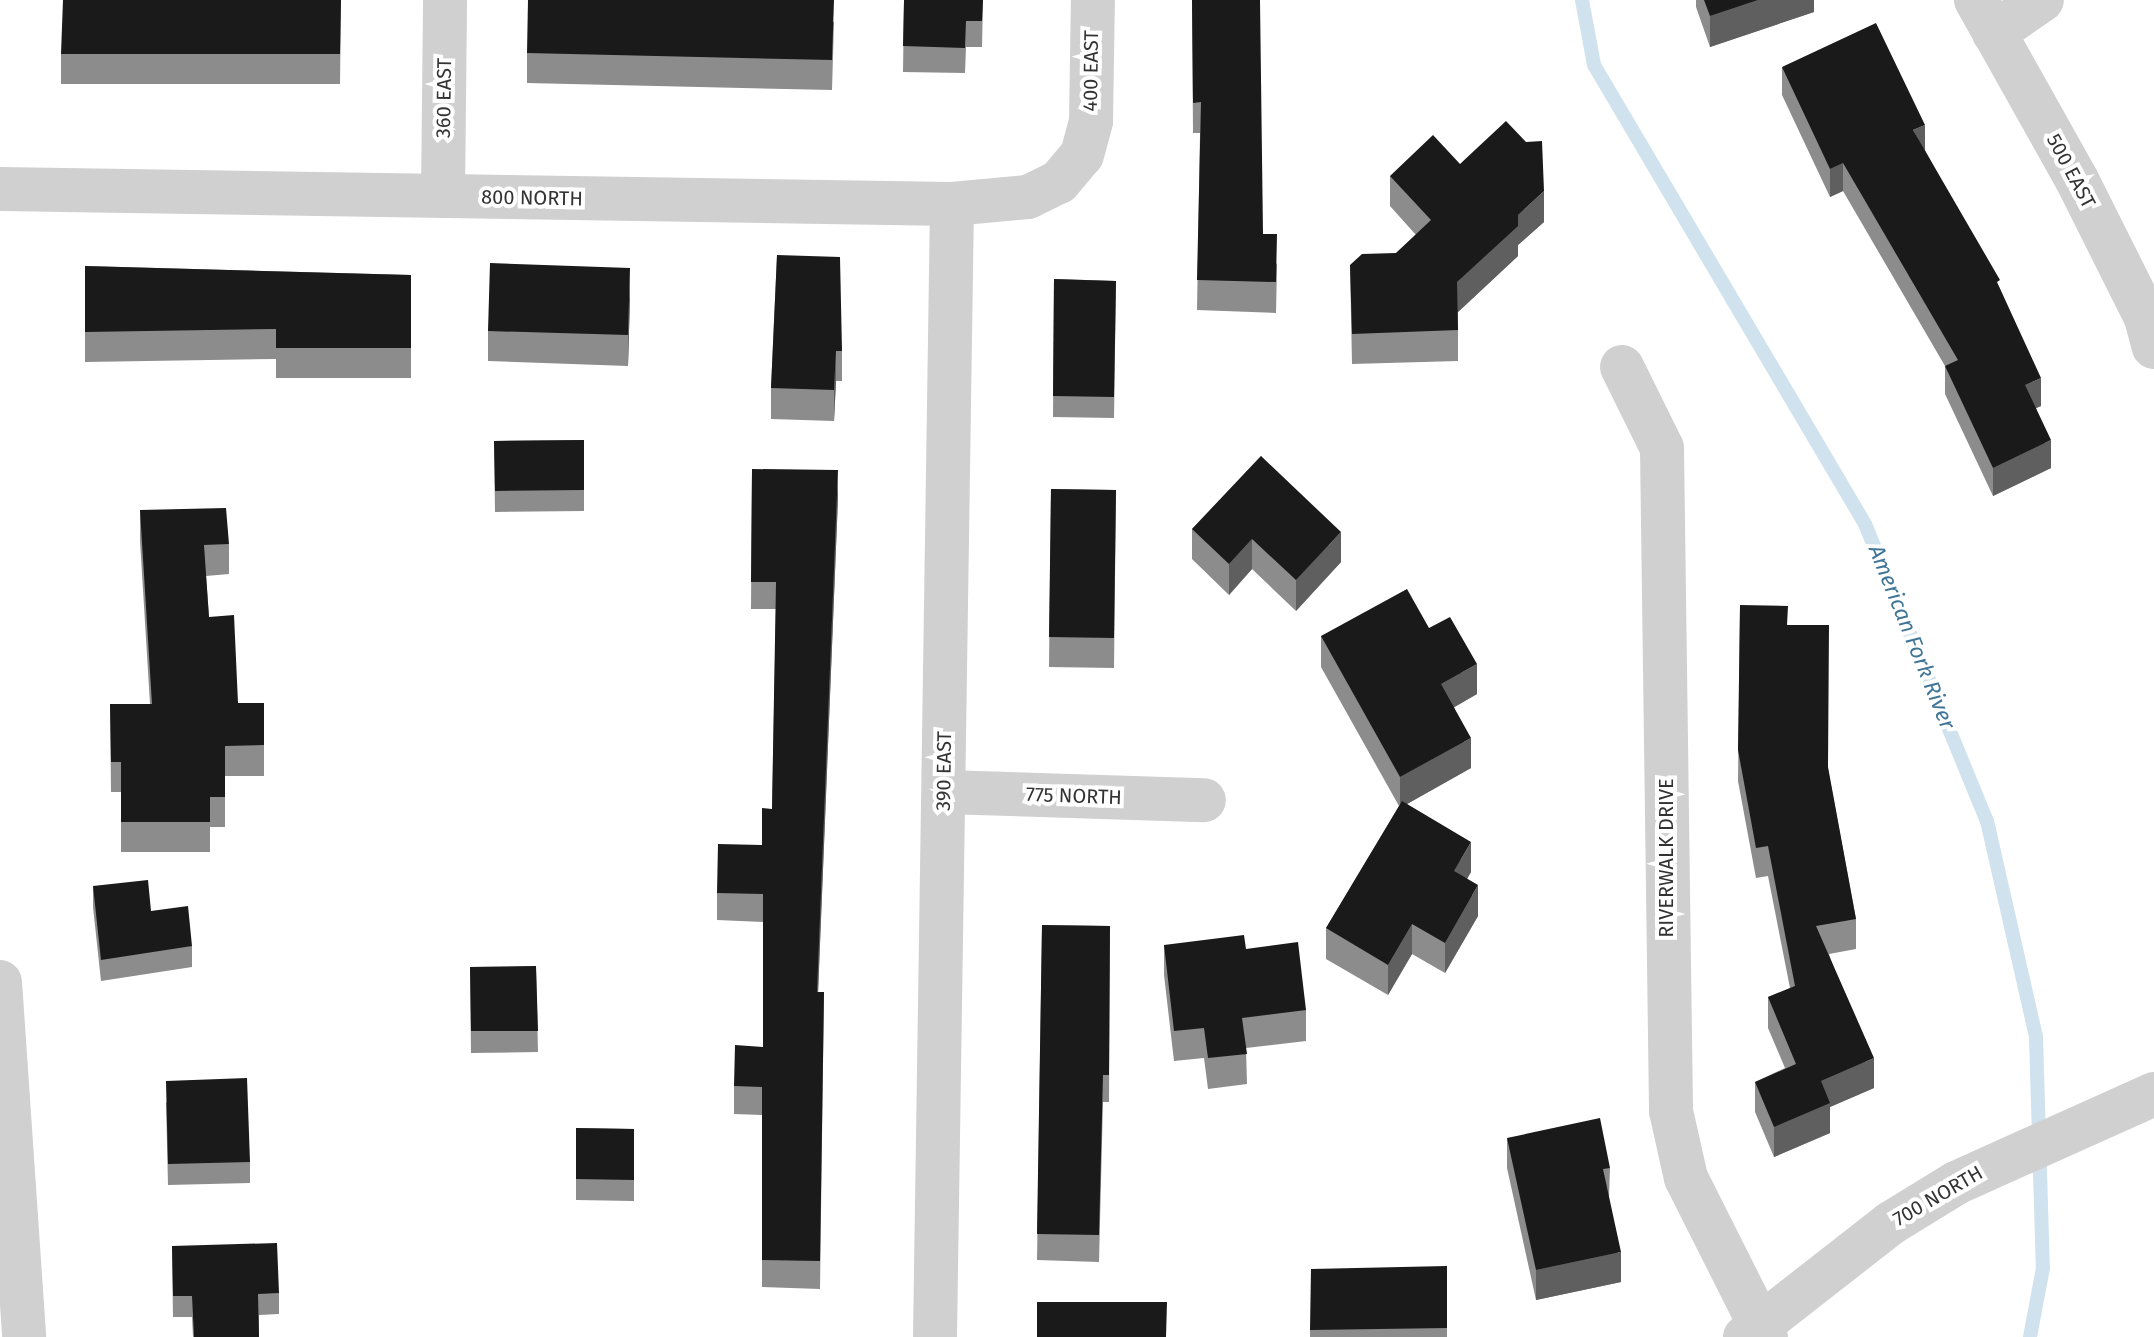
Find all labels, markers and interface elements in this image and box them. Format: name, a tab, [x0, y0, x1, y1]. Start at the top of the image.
street label: 400 EAST	[1078, 30, 1104, 112]
street label: 360 EAST	[431, 58, 457, 138]
street label: 500 EAST	[2041, 130, 2101, 212]
street label: 800 NORTH	[481, 185, 583, 211]
water label: American Fork River	[1863, 541, 1961, 733]
street label: 390 EAST	[931, 731, 957, 811]
street label: RIVERWALK DRIVE	[1654, 778, 1678, 938]
street label: 775 NORTH	[1026, 782, 1122, 810]
street label: 700 NORTH	[1889, 1161, 1987, 1231]

